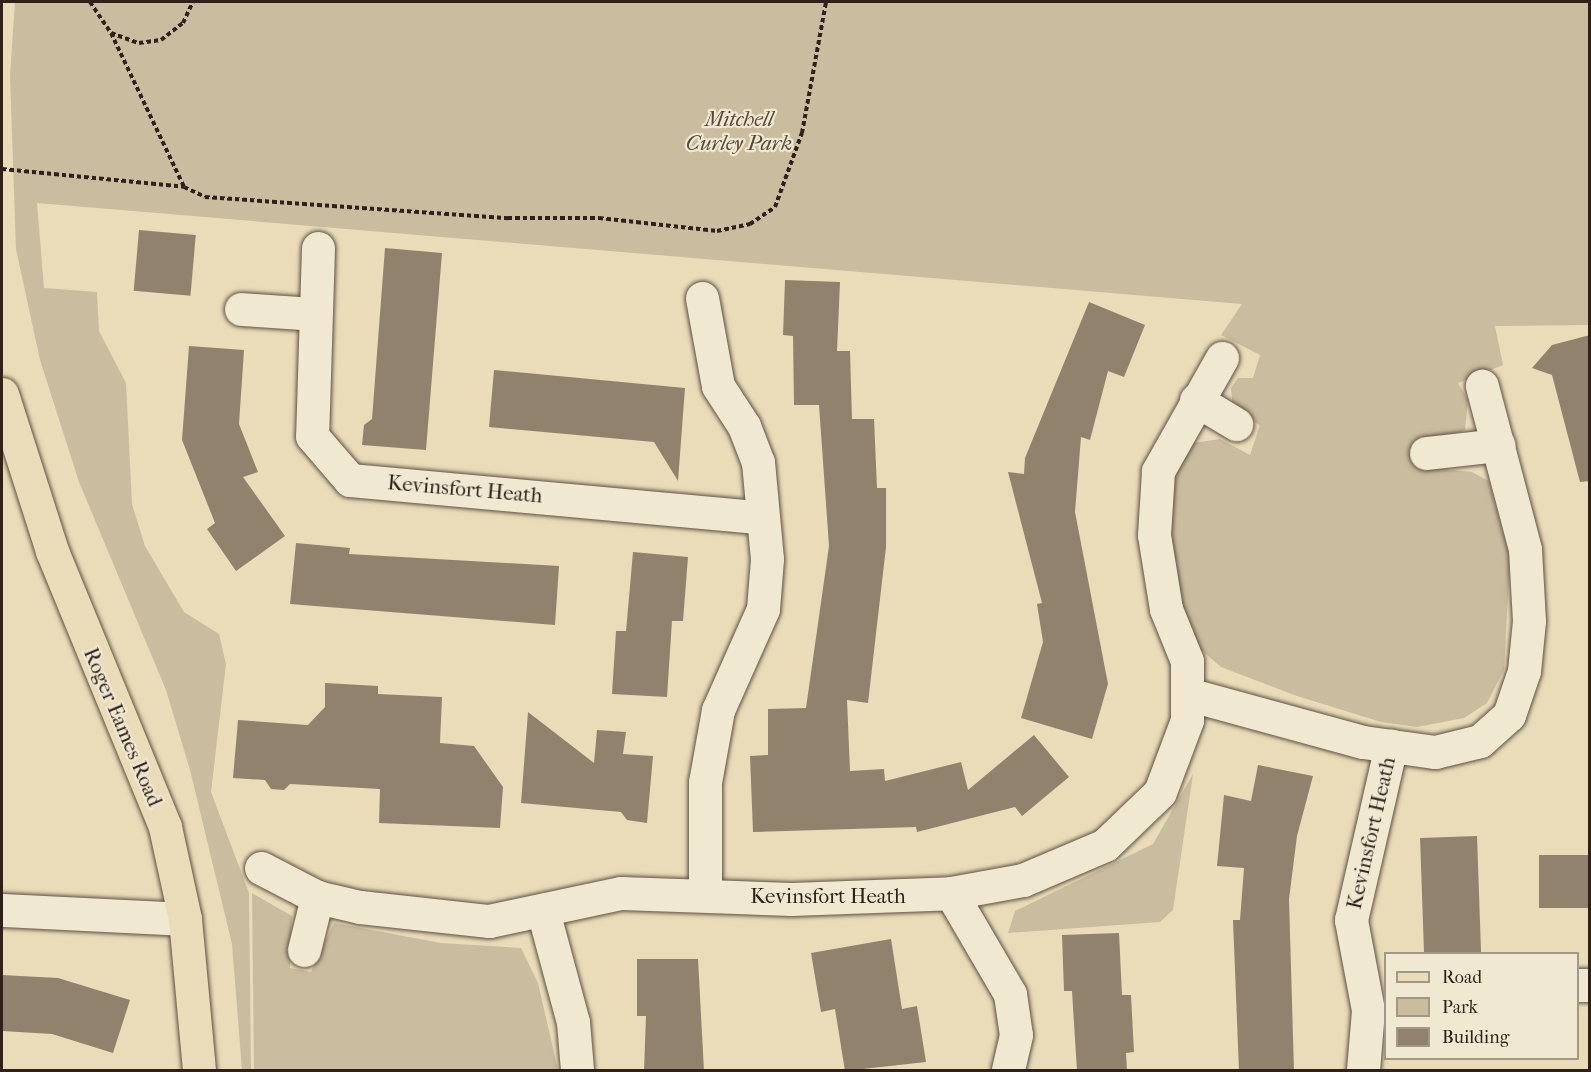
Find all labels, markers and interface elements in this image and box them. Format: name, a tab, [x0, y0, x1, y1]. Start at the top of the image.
park label: Mitchell Curley Park	[686, 106, 792, 156]
street label: Kevinsfort Heath	[386, 470, 544, 508]
street label: Roger Eames Road	[78, 644, 168, 810]
street label: Kevinsfort Heath	[1341, 754, 1401, 912]
street label: Kevinsfort Heath	[750, 883, 906, 909]
legend	[1384, 952, 1579, 1060]
text: Road	[1442, 967, 1482, 988]
text: Park	[1442, 997, 1478, 1018]
text: Building	[1442, 1027, 1509, 1048]

